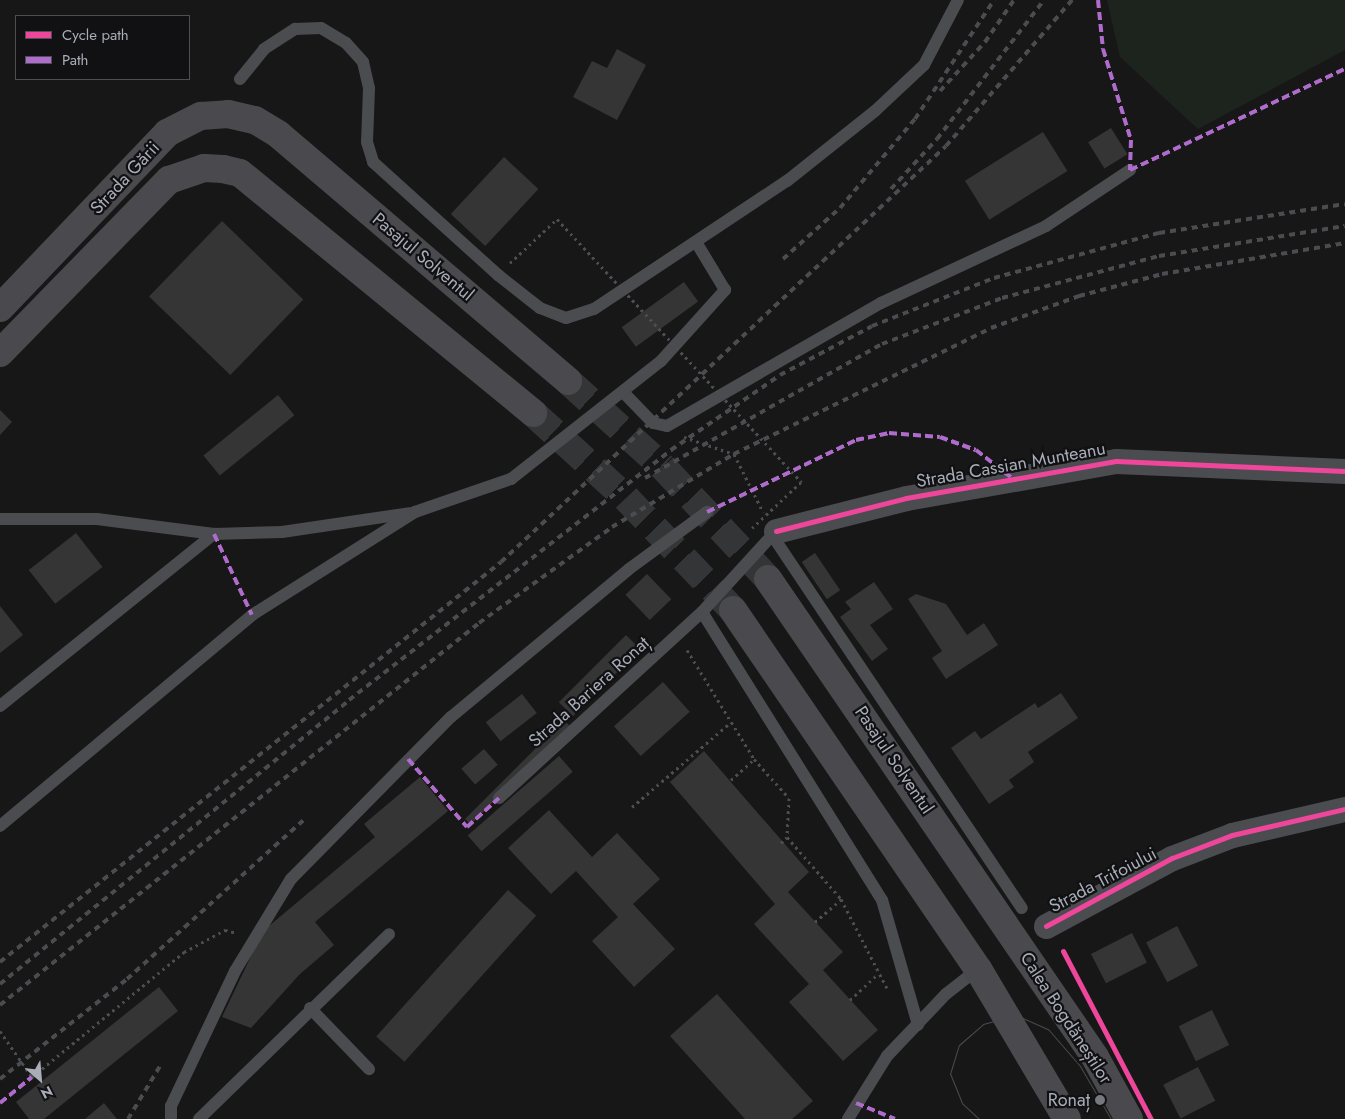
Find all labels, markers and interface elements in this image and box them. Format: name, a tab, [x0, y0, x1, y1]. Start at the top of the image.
legend	[15, 15, 190, 80]
text: Cycle path	[62, 24, 129, 46]
text: Path	[62, 49, 88, 71]
street label: Strada Gării	[86, 137, 164, 219]
street label: Pasajul Solventul	[368, 208, 478, 306]
street label: Strada Cassian Munteanu	[915, 438, 1107, 492]
street label: Strada Bariera Ronaț	[524, 632, 654, 752]
street label: Pasajul Solventul	[850, 702, 938, 818]
street label: Strada Trifoiului	[1046, 843, 1160, 917]
street label: Calea Bogdăneștilor	[1015, 948, 1117, 1088]
north arrow	[15, 1054, 65, 1104]
text: N	[37, 1081, 56, 1104]
place label: Ronaț	[1048, 1089, 1090, 1111]
marker: Ronaț	[1094, 1094, 1106, 1106]

